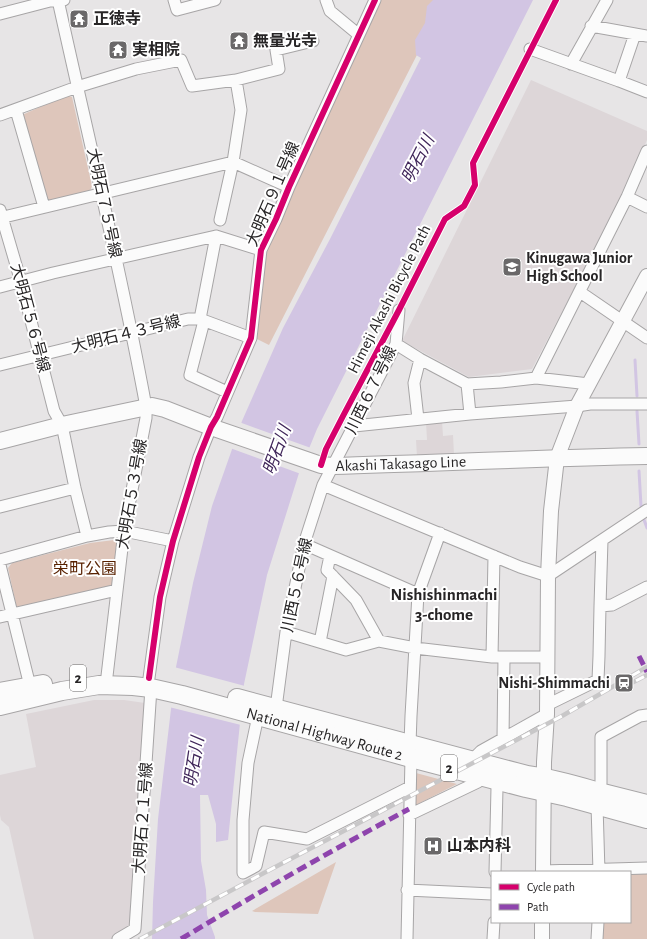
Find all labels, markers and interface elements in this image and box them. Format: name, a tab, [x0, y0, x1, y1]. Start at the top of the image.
temple icon: 正徳寺	[68, 8, 90, 30]
place label: 正徳寺	[93, 10, 141, 27]
temple icon: 無量光寺	[228, 30, 250, 52]
place label: 無量光寺	[253, 32, 317, 49]
temple icon: 実相院	[107, 39, 129, 61]
place label: 実相院	[132, 41, 180, 58]
water label: 明石川	[399, 131, 438, 186]
street label: 大明石９１号線	[243, 139, 302, 249]
street label: 大明石７５号線	[85, 146, 124, 259]
street label: Himeji Akashi Bicycle Path	[345, 222, 434, 376]
place label: Kinugawa Junior High School	[526, 250, 633, 284]
school or university icon: Kinugawa Junior High School	[501, 256, 523, 278]
street label: 大明石５６号線	[8, 262, 53, 374]
street label: 大明石４３号線	[69, 312, 182, 355]
street label: 川西６７号線	[342, 343, 399, 437]
water label: 明石川	[260, 421, 294, 477]
street label: 大明石５３号線	[113, 437, 150, 551]
street label: Akashi Takasago Line	[335, 453, 466, 474]
street label: 川西５６号線	[278, 536, 315, 634]
park label: 栄町公園	[53, 560, 117, 577]
district label: Nishishinmachi 3-chome	[390, 586, 498, 623]
road number: 2	[70, 665, 86, 691]
station icon: Nishi-Shimmachi	[613, 672, 635, 694]
place label: Nishi-Shimmachi	[498, 675, 610, 691]
street label: National Highway Route 2	[245, 705, 404, 763]
water label: 明石川	[182, 734, 207, 789]
road number: 2	[441, 755, 457, 781]
street label: 大明石２１号線	[130, 762, 155, 874]
hospital icon: 山本内科	[422, 835, 444, 857]
place label: 山本内科	[447, 837, 511, 854]
legend	[491, 871, 631, 923]
text: Cycle path	[527, 881, 575, 894]
text: Path	[527, 901, 549, 913]

